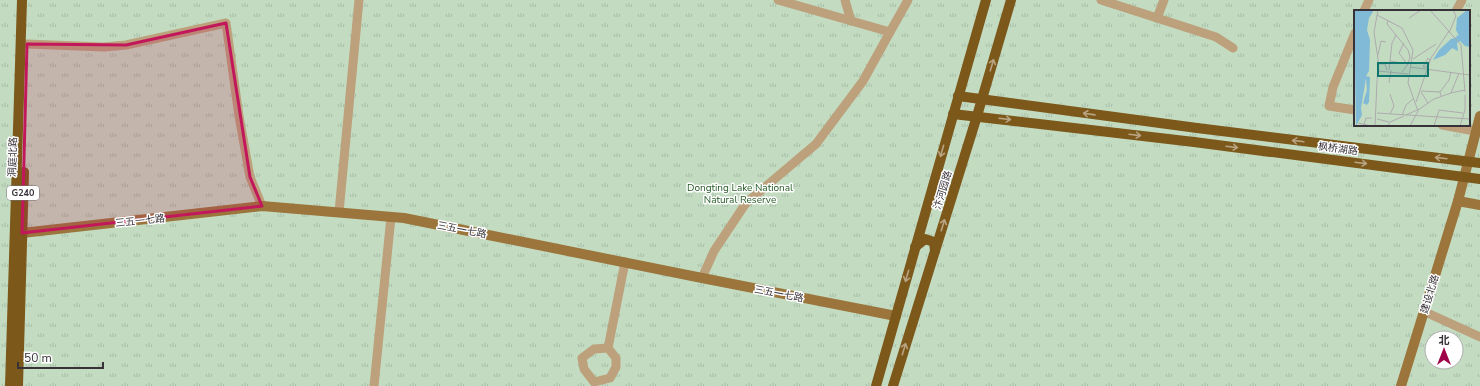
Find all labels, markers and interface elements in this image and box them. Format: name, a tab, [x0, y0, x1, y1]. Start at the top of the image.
inset map	[1354, 10, 1470, 126]
one-way arrow	[989, 59, 996, 72]
one-way arrow	[1083, 110, 1096, 118]
one-way arrow	[999, 116, 1012, 123]
one-way arrow	[1128, 131, 1141, 139]
street label: 洞庭北路	[5, 137, 21, 177]
one-way arrow	[1292, 137, 1305, 144]
street label: 枫桥湖路	[1317, 140, 1359, 158]
one-way arrow	[1225, 143, 1238, 151]
one-way arrow	[938, 145, 945, 158]
one-way arrow	[1435, 154, 1448, 162]
one-way arrow	[1354, 160, 1367, 167]
street label: 汴河园路	[930, 169, 955, 211]
park label: Dongting Lake National Natural Reserve	[687, 181, 793, 207]
road number: G240	[7, 186, 39, 200]
street label: 三五一七路	[115, 211, 166, 231]
street label: 三五一七路	[436, 218, 488, 242]
one-way arrow	[940, 218, 947, 231]
one-way arrow	[903, 270, 910, 283]
street label: 建设北路	[1417, 273, 1442, 315]
street label: 三五一七路	[753, 282, 805, 306]
north arrow	[1424, 330, 1464, 370]
text: 北	[1439, 333, 1450, 348]
one-way arrow	[901, 343, 909, 355]
scale bar	[18, 344, 103, 370]
text: 50 m	[24, 350, 52, 366]

